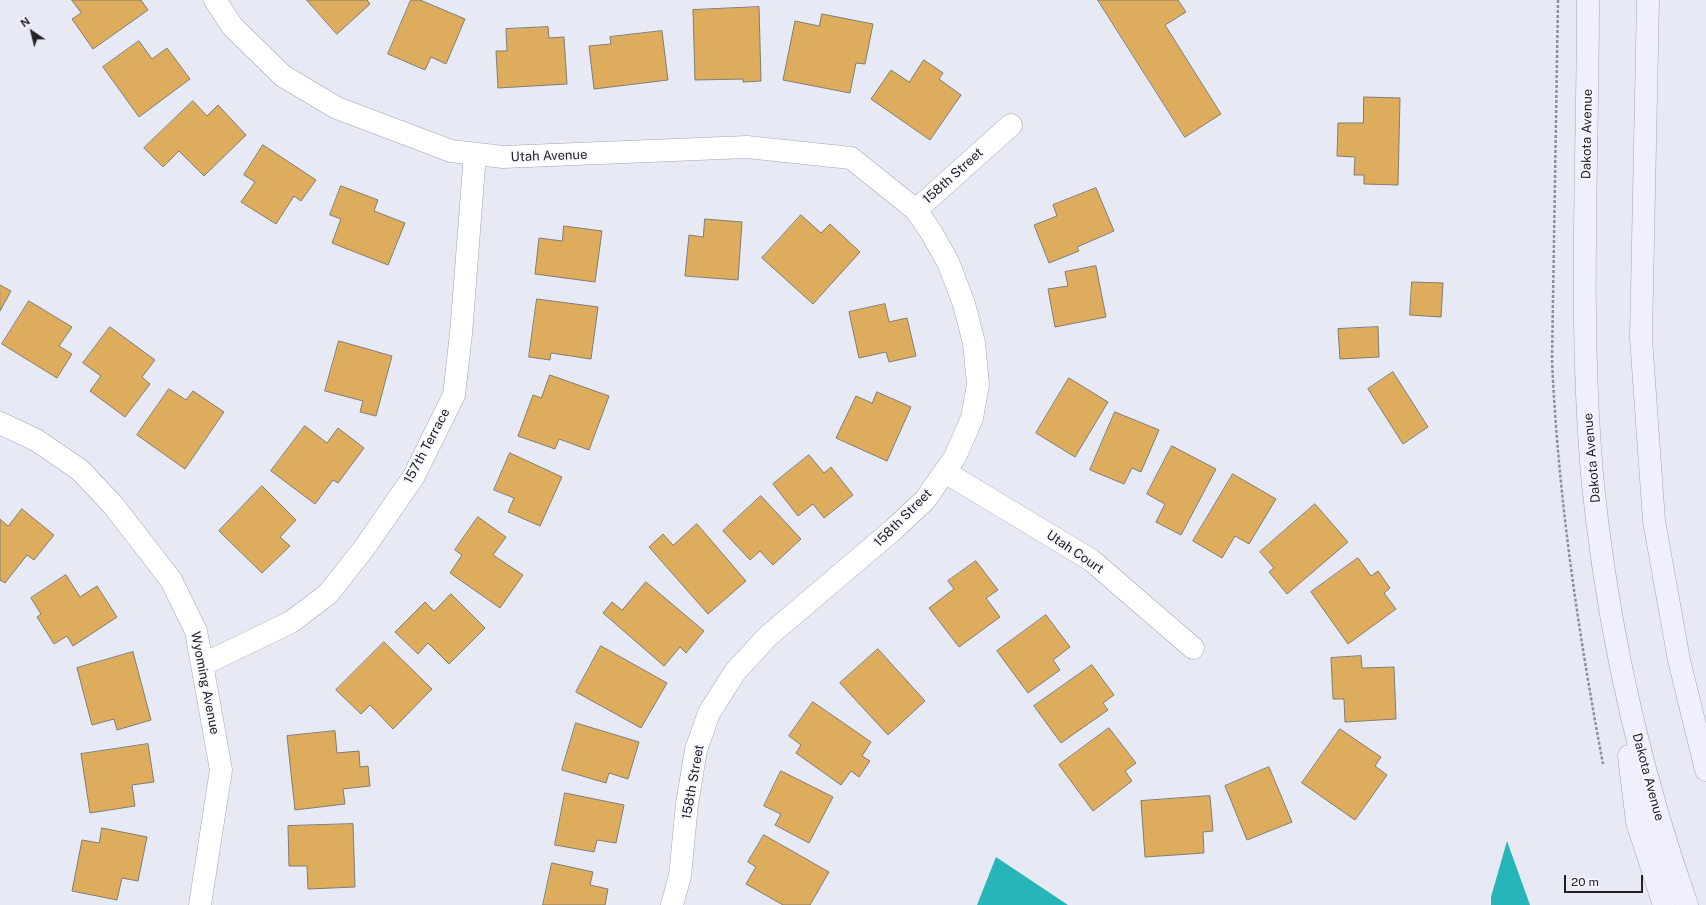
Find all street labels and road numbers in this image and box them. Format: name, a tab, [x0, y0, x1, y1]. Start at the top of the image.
street label: Dakota Avenue	[1578, 89, 1596, 179]
street label: 158th Street	[920, 145, 986, 207]
street label: Utah Avenue	[510, 147, 588, 165]
street label: 157th Terrace	[401, 406, 453, 486]
street label: Dakota Avenue	[1580, 412, 1604, 504]
street label: 158th Street	[871, 486, 935, 550]
street label: Utah Court	[1043, 527, 1107, 577]
street label: Wyoming Avenue	[187, 630, 223, 736]
street label: Dakota Avenue	[1629, 731, 1667, 823]
street label: 158th Street	[679, 743, 707, 821]

